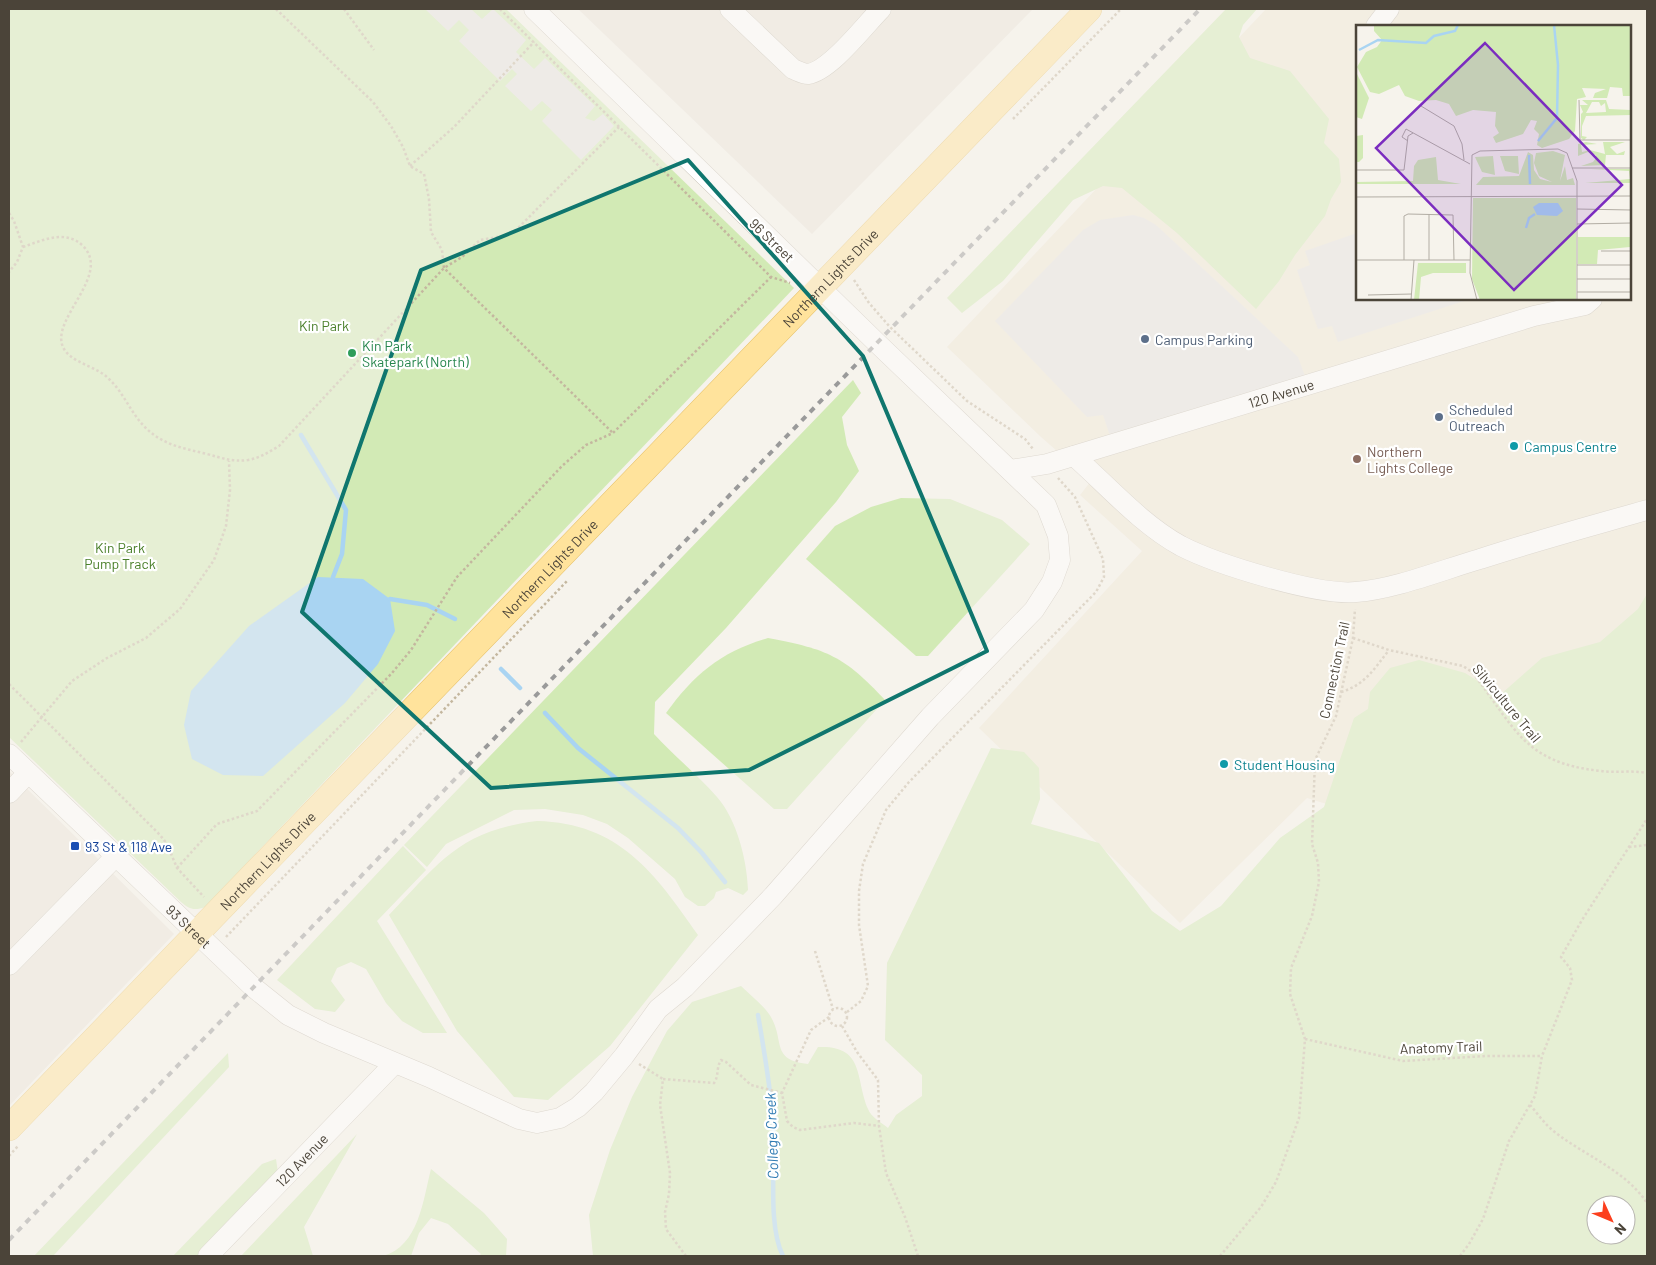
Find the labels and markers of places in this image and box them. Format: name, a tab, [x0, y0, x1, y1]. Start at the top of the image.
place label: Campus Parking	[1155, 331, 1253, 348]
marker: Campus Parking	[1139, 333, 1151, 345]
place label: Kin Park Skatepark (North)	[362, 337, 469, 370]
marker: Kin Park Skatepark (North)	[346, 347, 358, 359]
place label: Scheduled Outreach	[1449, 401, 1513, 434]
marker: Scheduled Outreach	[1433, 411, 1445, 423]
place label: Campus Centre	[1524, 438, 1617, 455]
marker: Campus Centre	[1508, 440, 1520, 452]
place label: Northern Lights College	[1367, 443, 1453, 476]
marker: Northern Lights College	[1351, 453, 1363, 465]
place label: Student Housing	[1234, 756, 1335, 773]
marker: Student Housing	[1218, 758, 1230, 770]
place label: 93 St & 118 Ave	[85, 838, 172, 855]
marker: 93 St & 118 Ave	[69, 840, 81, 852]

